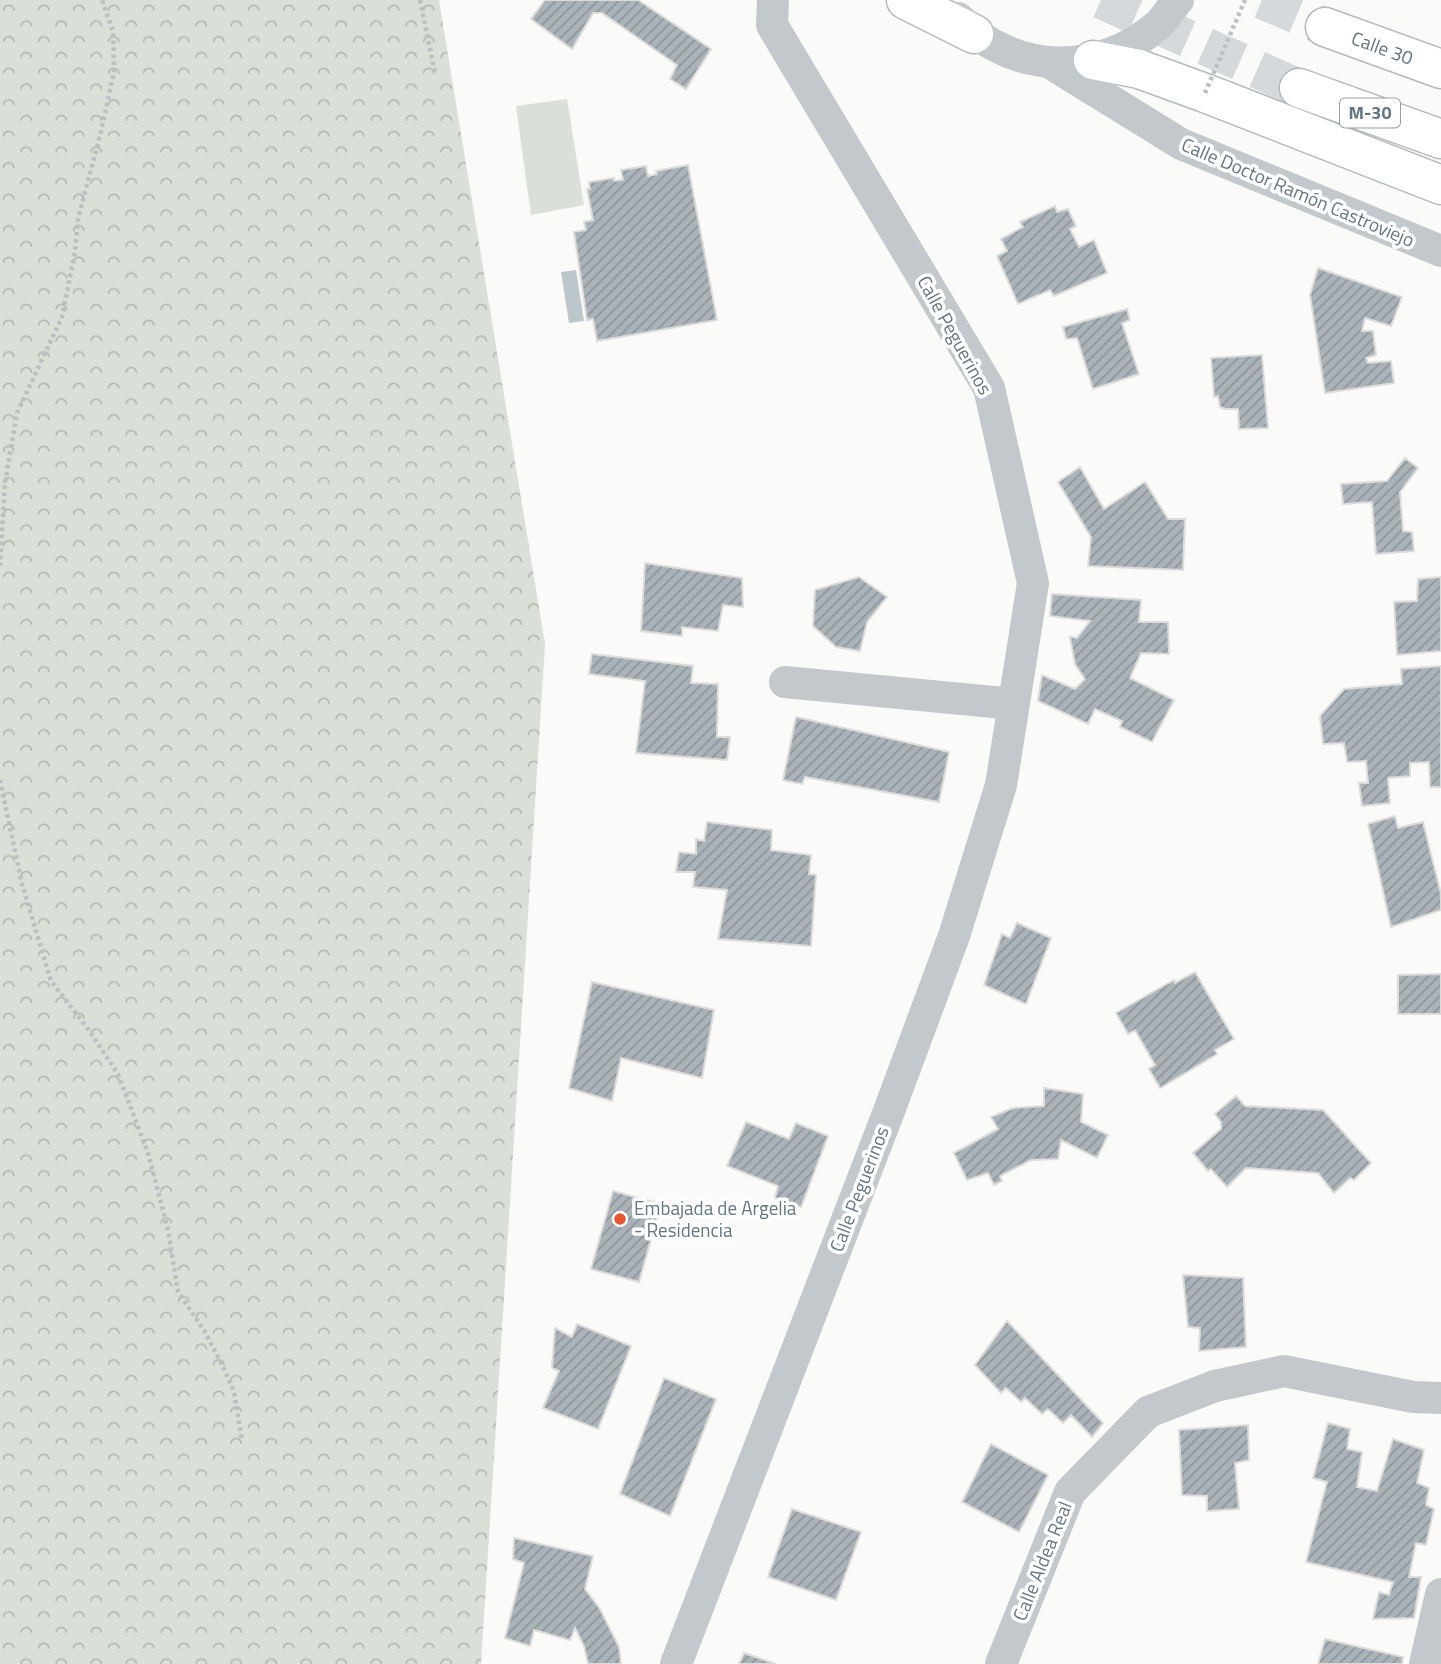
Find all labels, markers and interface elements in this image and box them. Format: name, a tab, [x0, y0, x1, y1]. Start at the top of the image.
street label: Calle 30	[1348, 23, 1417, 72]
road number: M-30	[1340, 98, 1400, 128]
street label: Calle Doctor Ramón Castroviejo	[1177, 129, 1419, 254]
street label: Calle Peguerinos	[911, 270, 1000, 400]
street label: Calle Peguerinos	[821, 1122, 896, 1256]
place label: Embajada de Argelia - Residencia	[634, 1193, 797, 1244]
marker: Embajada de Argelia - Residencia	[612, 1211, 628, 1227]
street label: Calle Aldea Real	[1004, 1497, 1079, 1625]

